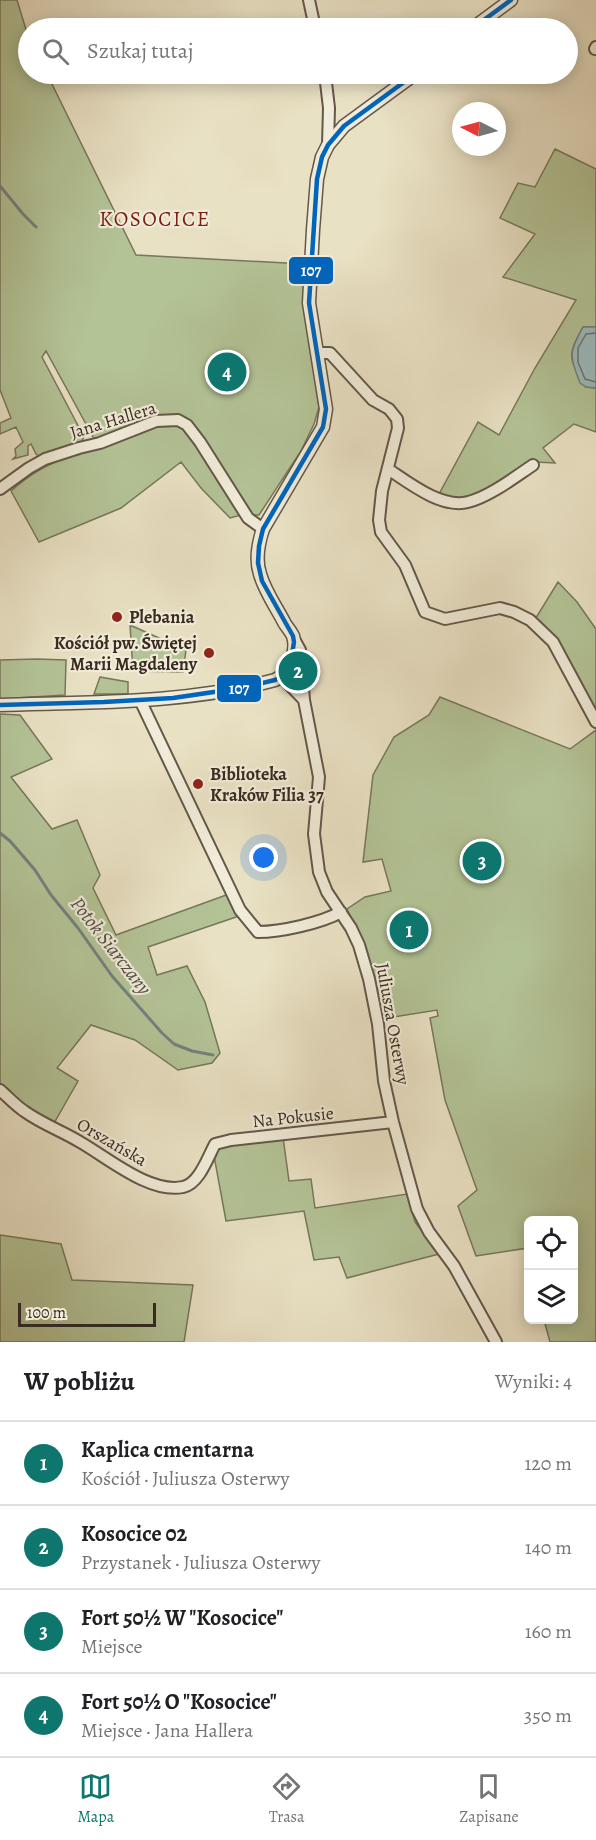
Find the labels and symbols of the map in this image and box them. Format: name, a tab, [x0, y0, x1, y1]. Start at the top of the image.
north arrow	[452, 102, 506, 156]
district label: KOSOCICE	[99, 205, 211, 233]
line badge: 107	[288, 256, 334, 285]
text: 107	[301, 260, 321, 282]
pin: 4	[208, 350, 246, 394]
street label: Jana Hallera	[67, 395, 160, 445]
place label: Plebania	[129, 605, 195, 629]
marker: Plebania	[110, 610, 124, 624]
place label: Kościół pw. Świętej Marii Magdaleny	[54, 631, 198, 676]
marker: Kościół pw. Świętej Marii Magdaleny	[202, 646, 216, 660]
pin: 2	[278, 648, 318, 694]
line badge: 107	[216, 674, 262, 703]
text: 107	[229, 678, 249, 700]
place label: Biblioteka Kraków Filia 37	[210, 762, 324, 807]
marker: Biblioteka Kraków Filia 37	[191, 777, 205, 791]
pin: 3	[462, 838, 502, 884]
your location	[249, 843, 278, 872]
water label: Potok Siarczany	[64, 892, 158, 1001]
pin: 1	[390, 908, 428, 952]
street label: Juliusza Osterwy	[370, 961, 416, 1088]
street label: Na Pokusie	[251, 1101, 335, 1133]
street label: Orszańska	[72, 1112, 152, 1172]
scale bar	[18, 1300, 156, 1328]

